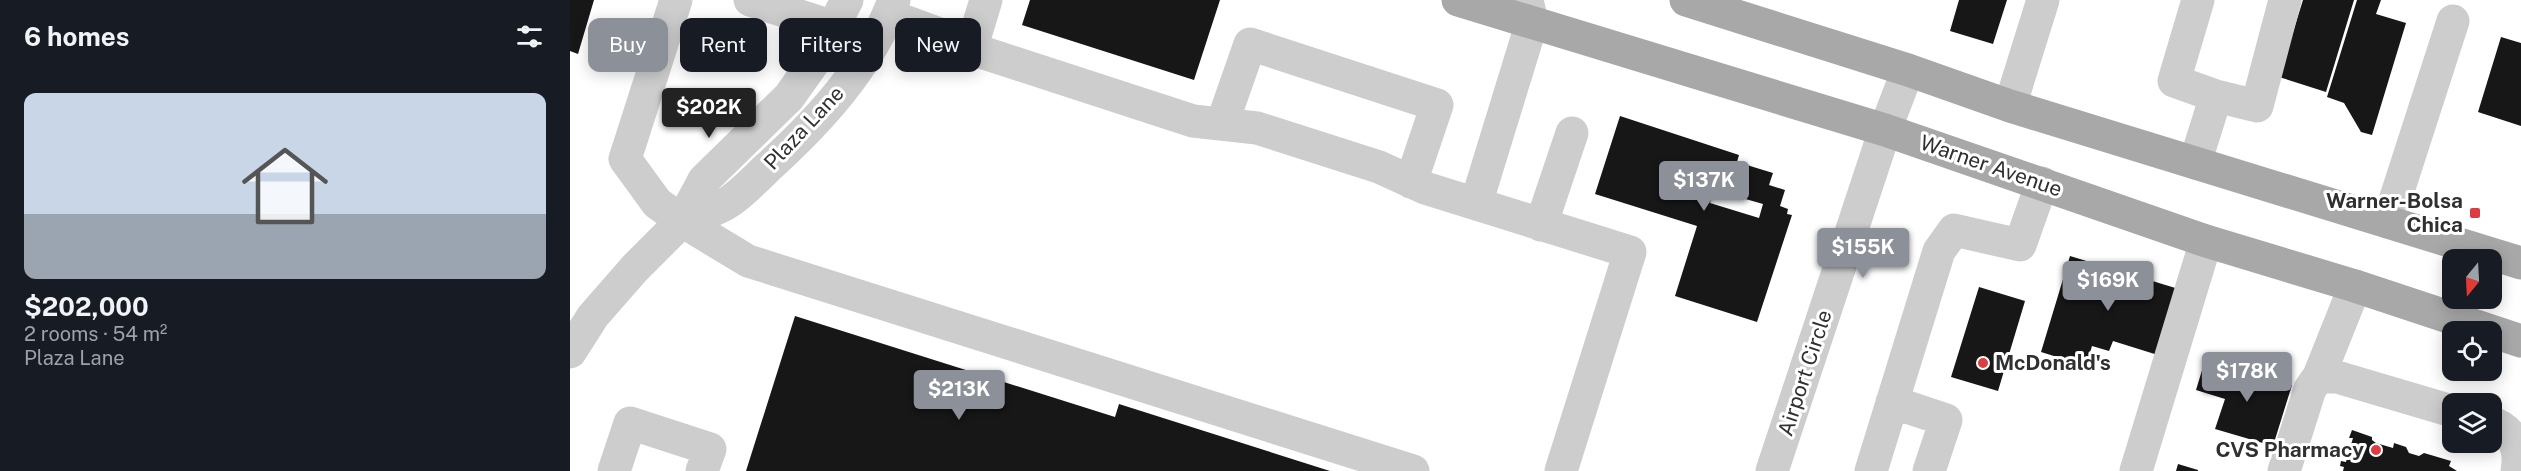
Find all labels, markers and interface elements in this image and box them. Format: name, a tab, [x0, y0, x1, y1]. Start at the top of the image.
chip: Buy	[588, 18, 668, 72]
chip: Rent	[680, 18, 767, 72]
chip: Filters	[779, 18, 883, 72]
chip: New	[895, 18, 981, 72]
icon: filters	[513, 20, 546, 53]
text: 6 homes	[24, 21, 129, 52]
street label: Plaza Lane	[759, 81, 849, 175]
pin: $202K	[667, 88, 751, 139]
text: $202K	[676, 95, 742, 119]
street label: Warner Avenue	[1917, 130, 2065, 202]
icon: home	[231, 132, 339, 240]
pin: $137K	[1662, 161, 1746, 212]
text: $137K	[1673, 168, 1735, 192]
place label: Warner-Bolsa Chica	[2326, 188, 2463, 237]
marker: Warner-Bolsa Chica	[2468, 206, 2482, 220]
pin: $155K	[1821, 228, 1905, 279]
text: $155K	[1831, 235, 1895, 259]
north arrow	[2442, 249, 2502, 309]
map controls	[2442, 249, 2502, 453]
pin: $169K	[2066, 261, 2150, 312]
text: $169K	[2077, 268, 2139, 292]
text: $202,000	[24, 291, 149, 322]
street label: Airport Circle	[1772, 307, 1837, 439]
button: locate	[2442, 321, 2502, 381]
text: 2 rooms · 54 m²	[24, 322, 167, 346]
text: Plaza Lane	[24, 346, 125, 370]
place label: McDonald's	[1995, 350, 2111, 375]
pin: $178K	[2205, 352, 2289, 403]
marker: McDonald's	[1976, 356, 1990, 370]
text: $178K	[2216, 359, 2278, 383]
pin: $213K	[917, 370, 1001, 421]
text: $213K	[928, 377, 990, 401]
button: layers	[2442, 393, 2502, 453]
place label: CVS Pharmacy	[2216, 437, 2364, 462]
marker: CVS Pharmacy	[2369, 443, 2383, 457]

